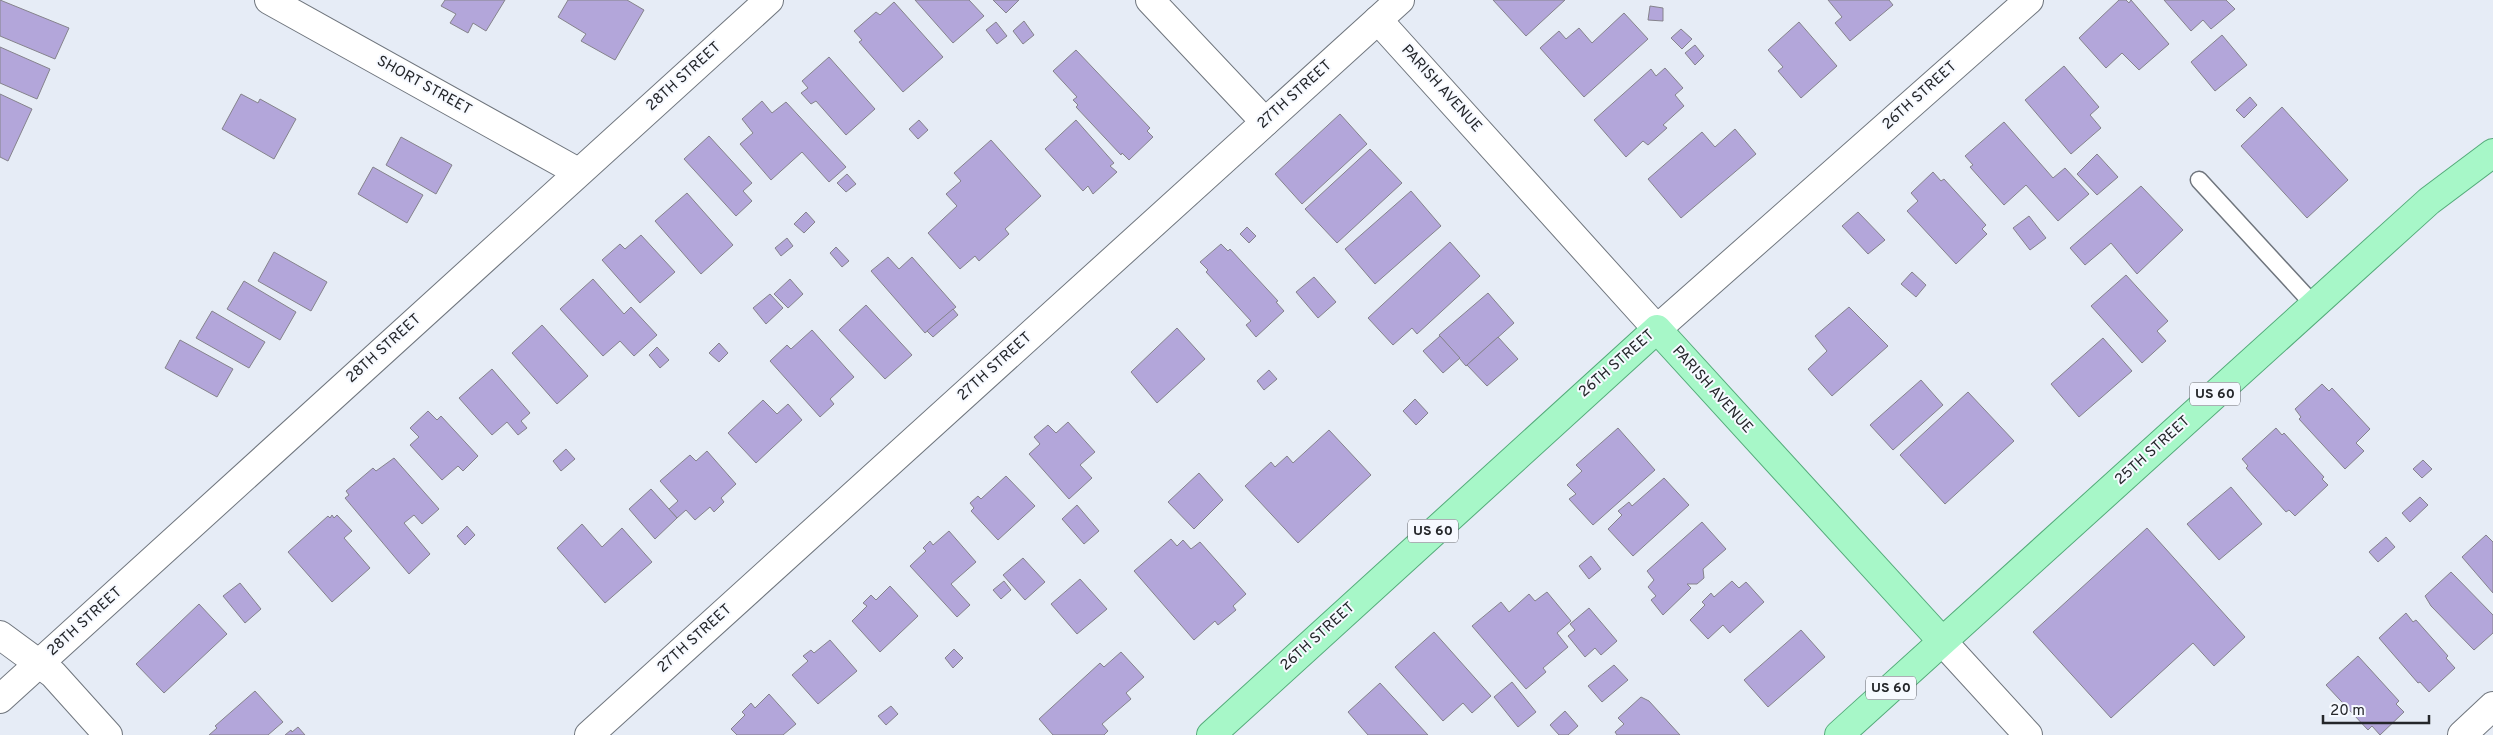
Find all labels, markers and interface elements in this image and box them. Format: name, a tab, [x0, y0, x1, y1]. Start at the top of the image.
street label: 28TH STREET	[643, 38, 725, 116]
street label: PARISH AVENUE	[1397, 41, 1485, 137]
street label: SHORT STREET	[373, 52, 475, 120]
street label: 27TH STREET	[1254, 56, 1336, 134]
street label: 26TH STREET	[1879, 57, 1961, 135]
street label: 28TH STREET	[343, 310, 425, 388]
street label: 26TH STREET	[1575, 326, 1659, 402]
street label: 27TH STREET	[954, 328, 1036, 406]
street label: PARISH AVENUE	[1668, 342, 1756, 438]
road number: US 60	[2190, 382, 2240, 406]
street label: 25TH STREET	[2111, 412, 2195, 490]
road number: US 60	[1408, 520, 1458, 542]
street label: 28TH STREET	[44, 583, 126, 661]
street label: 26TH STREET	[1277, 598, 1359, 676]
street label: 27TH STREET	[654, 600, 736, 678]
road number: US 60	[1866, 676, 1916, 700]
scale bar	[2323, 692, 2429, 724]
text: 20 m	[2330, 702, 2365, 721]

